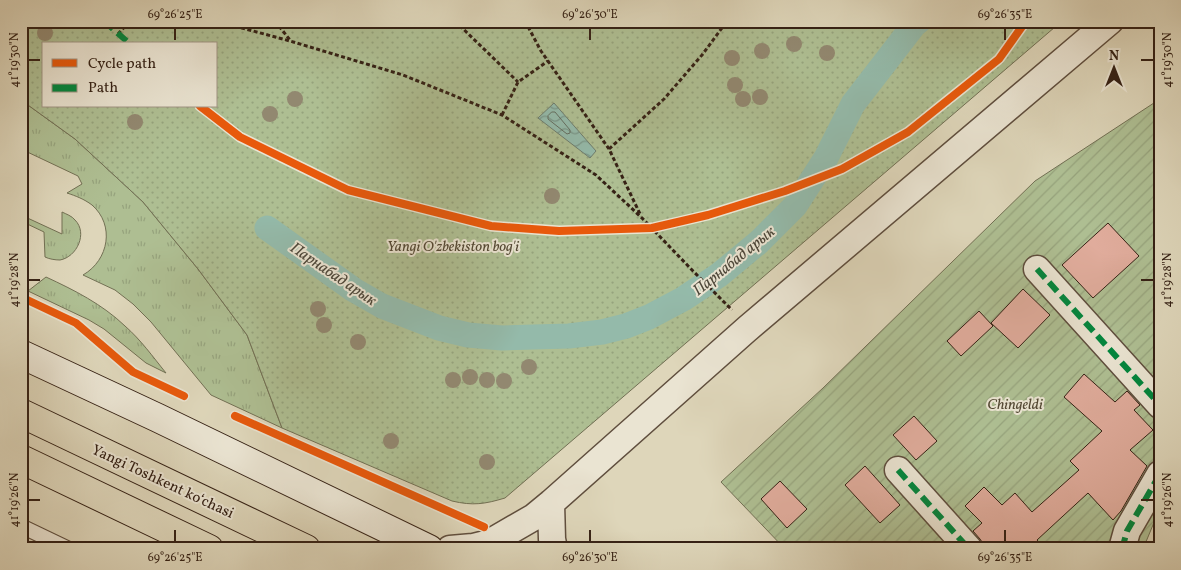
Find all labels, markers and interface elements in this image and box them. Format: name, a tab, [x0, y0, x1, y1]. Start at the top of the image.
text: 69°26'25"E	[148, 7, 202, 23]
text: 69°26'30"E	[562, 7, 618, 23]
text: 69°26'35"E	[978, 7, 1032, 23]
text: 41°19'30"N	[7, 32, 23, 88]
text: 41°19'30"N	[1160, 32, 1176, 88]
legend	[42, 42, 218, 108]
north arrow	[1088, 42, 1138, 92]
text: N	[1109, 47, 1119, 66]
text: Cycle path	[88, 54, 156, 75]
text: Path	[88, 78, 118, 99]
water label: Парнабад арык	[689, 221, 780, 301]
park label: Yangi O'zbekiston bog'i	[387, 237, 519, 258]
water label: Парнабад арык	[285, 238, 381, 312]
text: 41°19'28"N	[7, 253, 23, 307]
text: 41°19'28"N	[1160, 253, 1176, 307]
park label: Chingeldi	[987, 395, 1043, 416]
street label: Yangi Toshkent ko‘chasi	[88, 440, 237, 525]
text: 41°19'26"N	[7, 473, 23, 527]
text: 41°19'26"N	[1160, 473, 1176, 527]
text: 69°26'25"E	[148, 550, 202, 566]
text: 69°26'30"E	[562, 550, 618, 566]
text: 69°26'35"E	[978, 550, 1032, 566]

